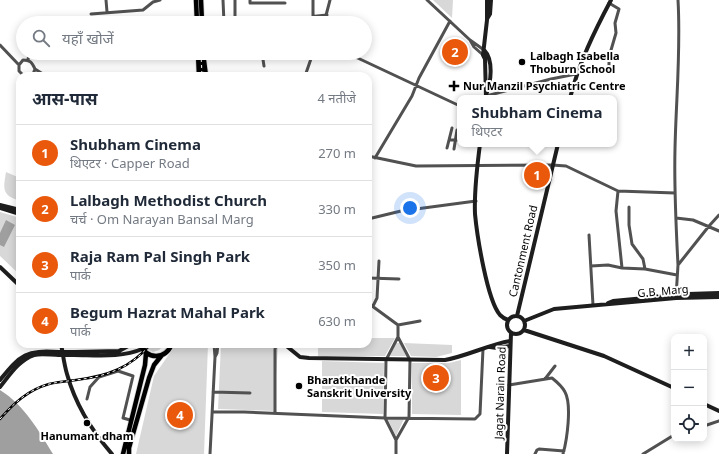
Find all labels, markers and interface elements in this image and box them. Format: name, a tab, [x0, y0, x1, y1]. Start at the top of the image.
search box	[16, 16, 372, 60]
icon: search	[30, 27, 52, 49]
text: यहाँ खोजें	[62, 28, 114, 48]
pin: 2	[442, 37, 468, 67]
place label: Lalbagh Isabella Thoburn School	[530, 48, 620, 76]
marker: Lalbagh Isabella Thoburn School	[517, 57, 527, 67]
place label: Nur Manzil Psychiatric Centre	[463, 78, 626, 93]
marker: Nur Manzil Psychiatric Centre	[448, 80, 460, 92]
text: आस-पास	[32, 87, 97, 110]
text: 4 नतीजे	[318, 89, 356, 107]
popup	[457, 95, 617, 147]
text: Shubham Cinema	[472, 102, 602, 122]
text: थिएटर	[472, 122, 502, 140]
text: Shubham Cinema	[70, 134, 201, 154]
text: 1	[41, 144, 49, 162]
text: 270 m	[318, 144, 356, 162]
text: थिएटर · Capper Road	[70, 154, 190, 172]
pin: 1	[524, 160, 550, 190]
text: Lalbagh Methodist Church	[70, 190, 267, 210]
your location	[400, 198, 420, 218]
text: 2	[41, 200, 49, 218]
text: 330 m	[318, 200, 356, 218]
street label: Cantonment Road	[505, 203, 540, 298]
text: चर्च · Om Narayan Bansal Marg	[70, 210, 254, 228]
text: Raja Ram Pal Singh Park	[70, 246, 250, 266]
text: 3	[41, 256, 49, 274]
text: 350 m	[318, 256, 356, 274]
text: पार्क	[70, 266, 91, 284]
street label: G.B. Marg	[637, 281, 689, 300]
text: Begum Hazrat Mahal Park	[70, 302, 265, 322]
text: 4	[41, 312, 49, 330]
text: 630 m	[318, 312, 356, 330]
text: पार्क	[70, 322, 91, 340]
map controls	[671, 334, 707, 442]
button: +	[671, 334, 707, 370]
street label: Jagat Narain Road	[490, 346, 509, 441]
pin: 3	[423, 363, 449, 393]
button: −	[671, 370, 707, 406]
place label: Bharatkhande Sanskrit University	[307, 372, 412, 400]
marker: Bharatkhande Sanskrit University	[294, 381, 304, 391]
pin: 4	[167, 400, 193, 430]
button: locate	[671, 406, 707, 442]
marker: Hanumant dham	[82, 418, 92, 428]
place label: Hanumant dham	[41, 428, 133, 443]

